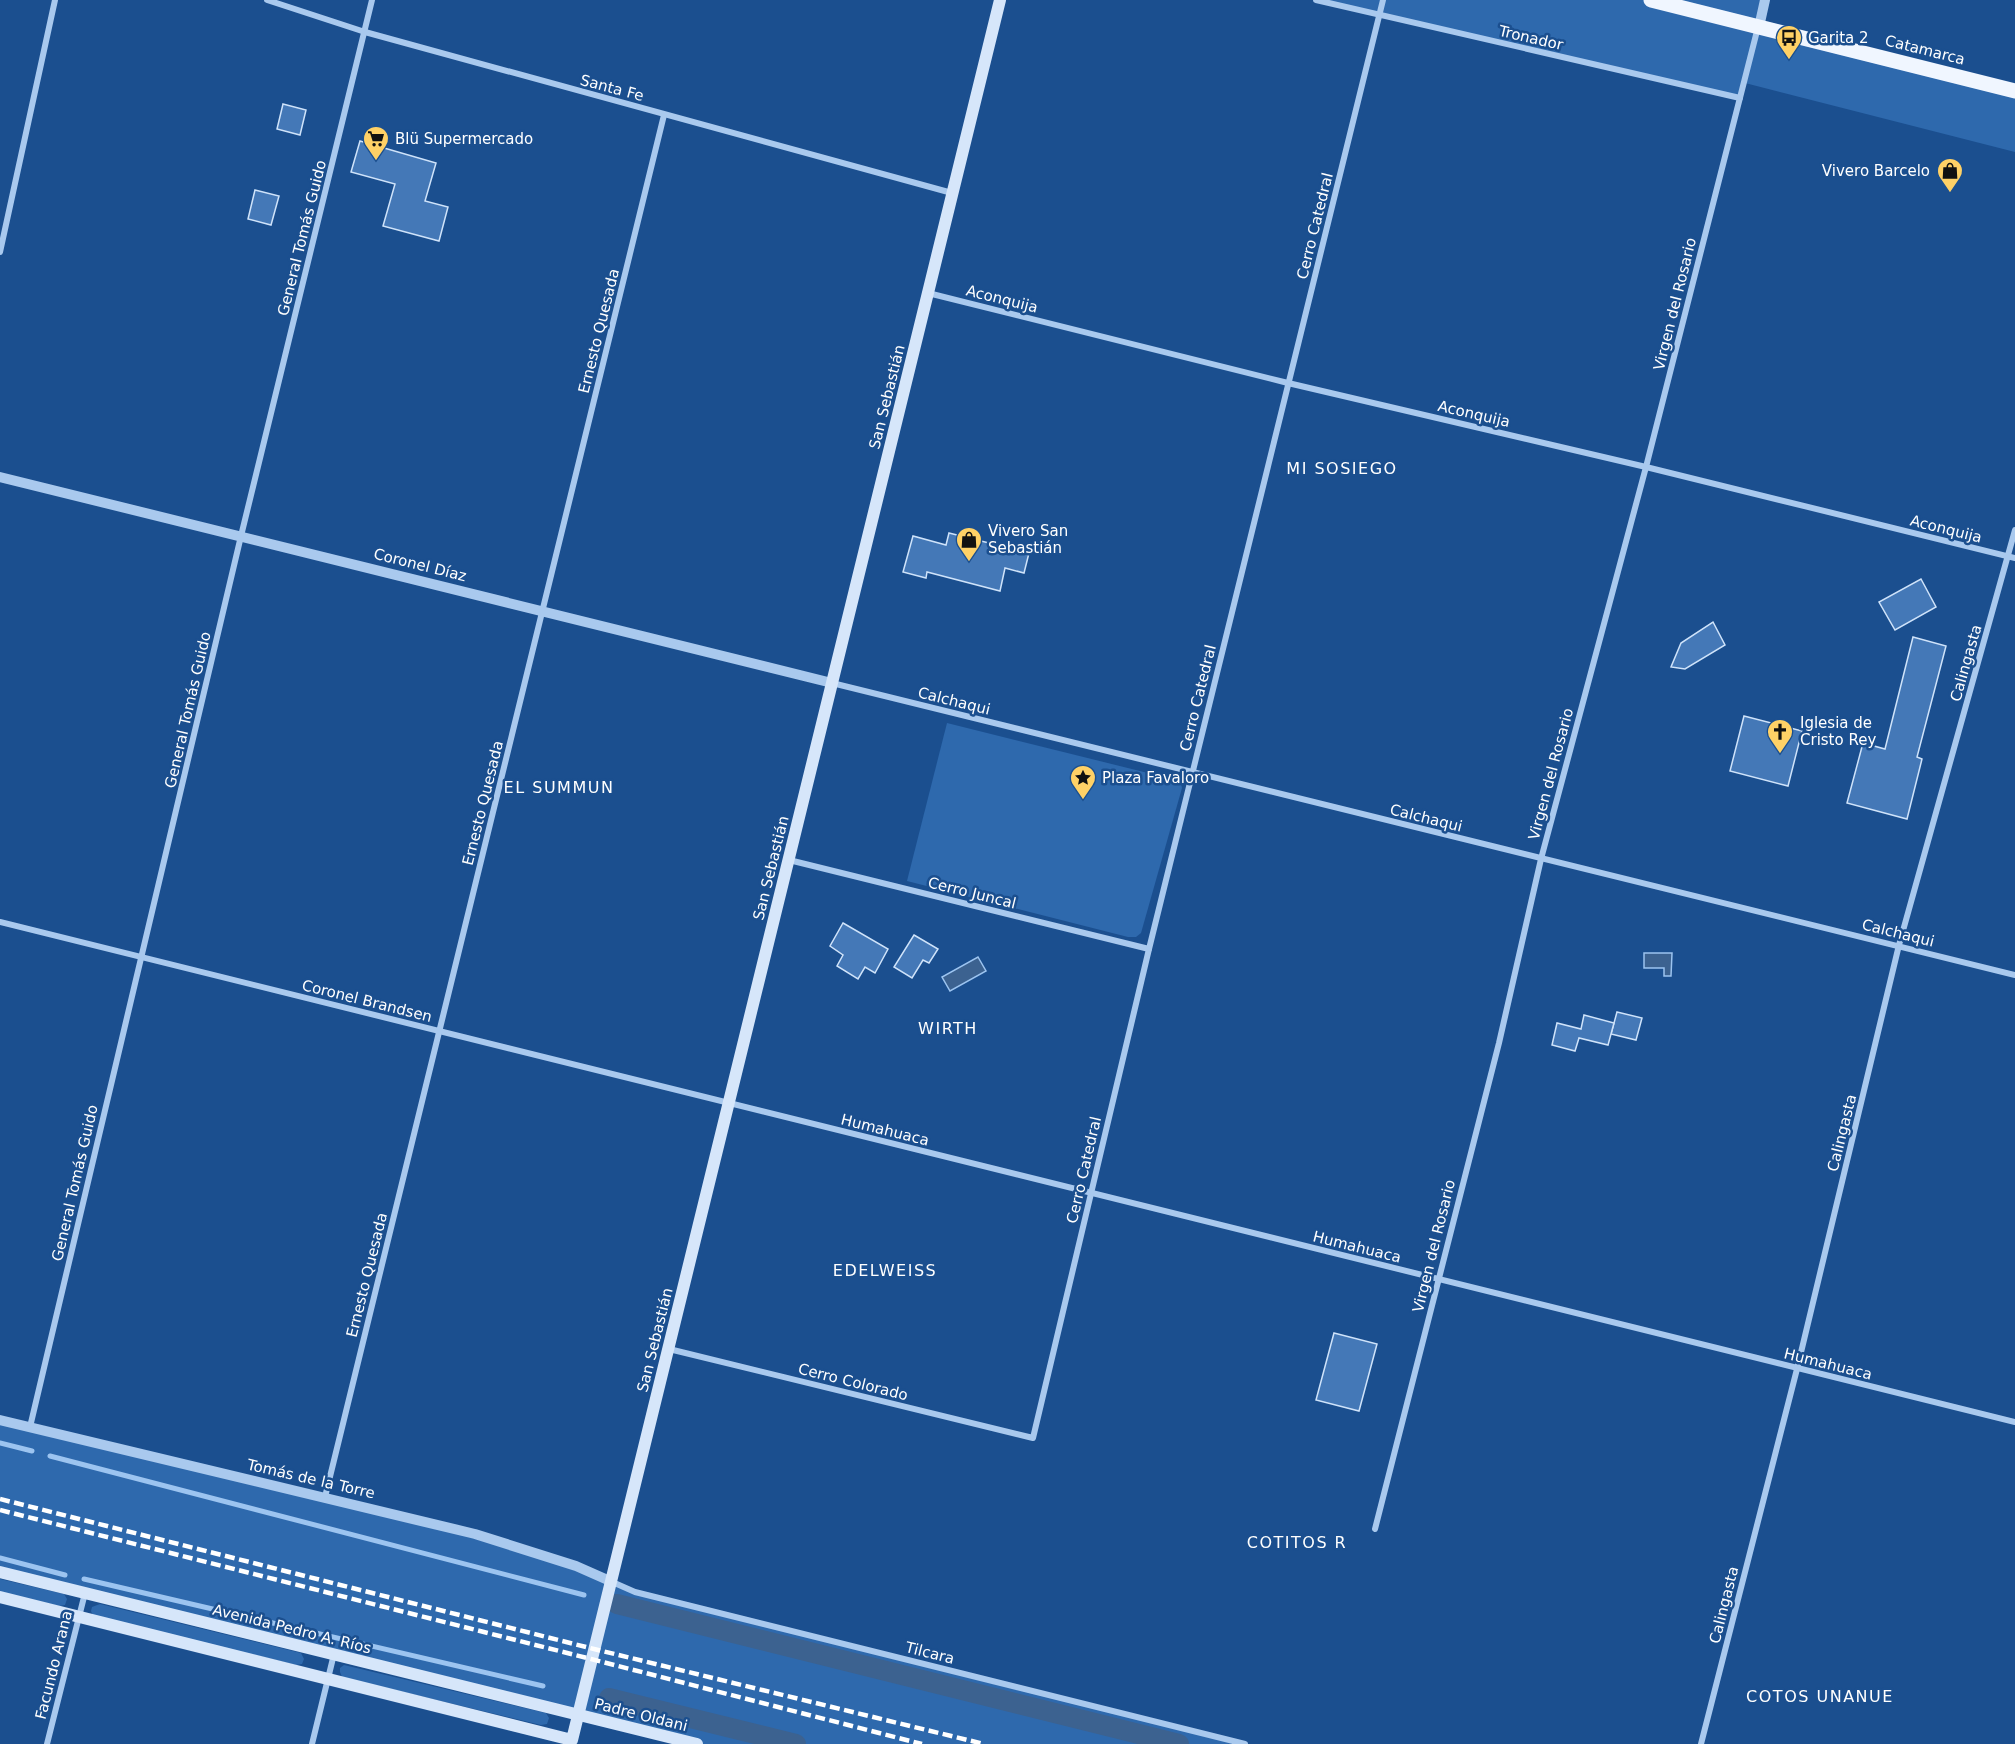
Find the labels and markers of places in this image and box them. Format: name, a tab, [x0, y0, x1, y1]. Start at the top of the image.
bus stop icon: Garita 2	[1774, 23, 1804, 61]
place label: Garita 2	[1808, 29, 1869, 47]
supermarket icon: Blü Supermercado	[361, 124, 391, 162]
place label: Blü Supermercado	[395, 130, 533, 148]
shop icon: Vivero Barcelo	[1935, 156, 1965, 194]
place label: Vivero Barcelo	[1822, 162, 1930, 180]
place label: Vivero San Sebastián	[988, 522, 1068, 557]
shop icon: Vivero San Sebastián	[954, 525, 984, 563]
place label: Iglesia de Cristo Rey	[1800, 714, 1876, 749]
church icon: Iglesia de Cristo Rey	[1765, 717, 1795, 755]
place icon: Plaza Favaloro	[1068, 763, 1098, 801]
place label: Plaza Favaloro	[1102, 769, 1209, 787]

